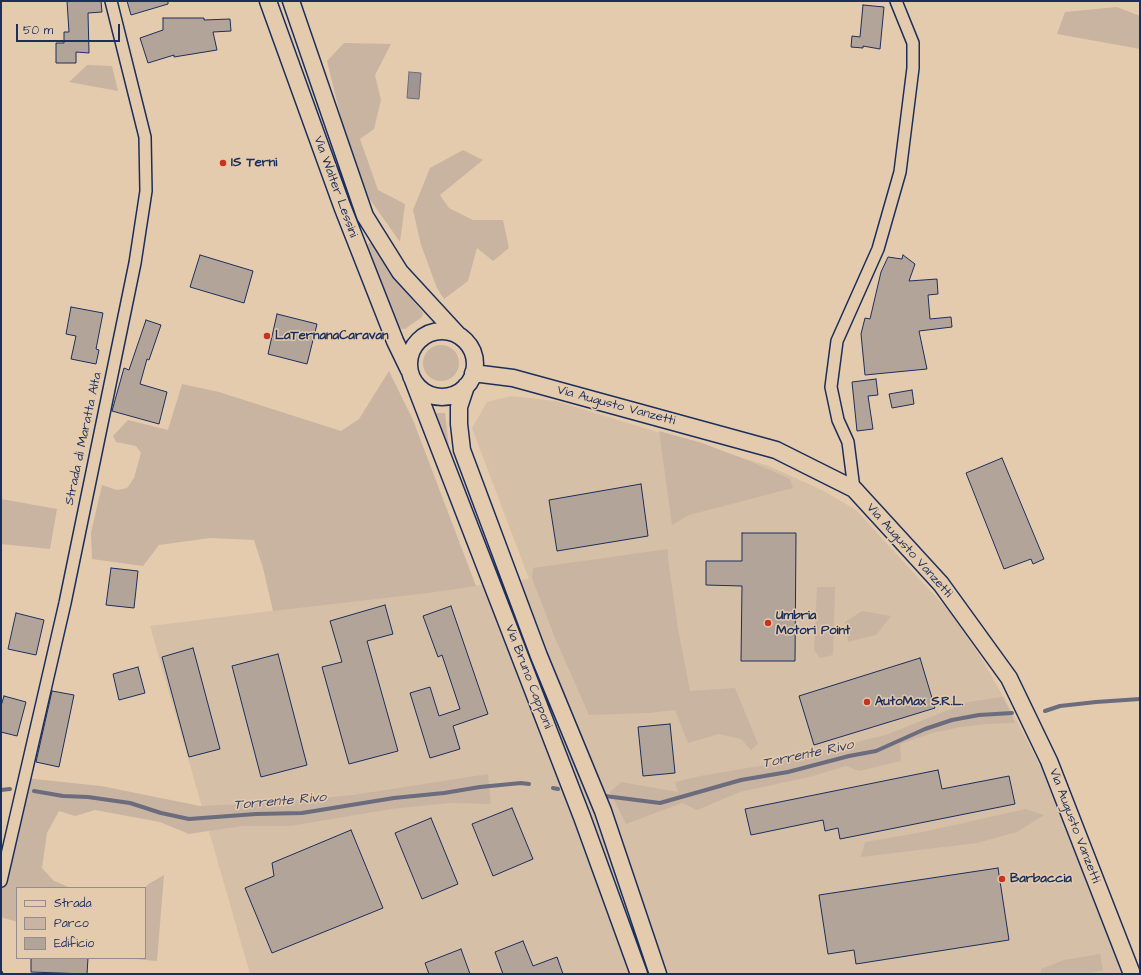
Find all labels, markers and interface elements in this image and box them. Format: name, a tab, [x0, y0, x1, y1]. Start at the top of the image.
scale bar	[18, 16, 122, 42]
text: 50 m	[23, 22, 53, 39]
street label: Via Walter Lessini	[309, 134, 361, 240]
place label: IS Terni	[231, 155, 277, 171]
marker: IS Terni	[218, 158, 228, 168]
place label: LaTernanaCaravan	[275, 328, 389, 344]
marker: LaTernanaCaravan	[262, 331, 272, 341]
street label: Strada di Maratta Alta	[62, 371, 106, 507]
street label: Via Augusto Vanzetti	[555, 383, 677, 429]
street label: Via Augusto Vanzetti	[862, 501, 956, 601]
place label: Umbria Motori Point	[776, 608, 850, 639]
marker: Umbria Motori Point	[763, 618, 773, 628]
street label: Via Bruno Capponi	[501, 623, 555, 731]
place label: AutoMax S.R.L.	[875, 694, 963, 710]
marker: AutoMax S.R.L.	[862, 697, 872, 707]
water label: Torrente Rivo	[761, 737, 855, 773]
street label: Via Augusto Vanzetti	[1045, 766, 1103, 886]
water label: Torrente Rivo	[233, 790, 327, 814]
place label: Barbaccia	[1010, 871, 1072, 887]
marker: Barbaccia	[997, 874, 1007, 884]
legend	[16, 887, 146, 959]
text: Strada	[54, 895, 92, 912]
text: Parco	[54, 915, 89, 932]
text: Edificio	[54, 935, 94, 952]

